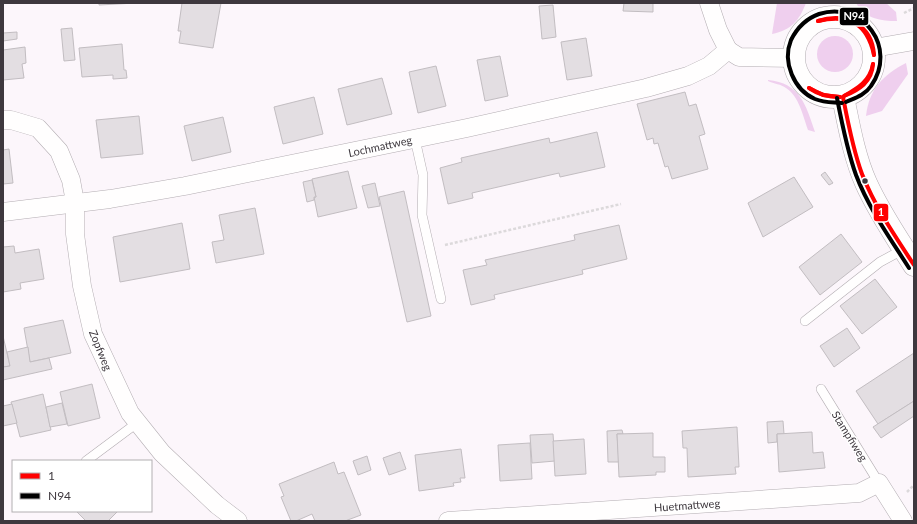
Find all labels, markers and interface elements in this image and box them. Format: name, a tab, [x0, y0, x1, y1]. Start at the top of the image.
line badge: N94	[839, 7, 869, 26]
text: N94	[843, 9, 865, 22]
street label: Lochmattweg	[347, 133, 413, 159]
unlabelled marker	[860, 176, 870, 186]
line badge: 1	[873, 203, 889, 222]
text: 1	[878, 205, 884, 218]
street label: Zopfweg	[87, 328, 115, 372]
street label: Stampfiweg	[829, 409, 871, 464]
legend	[12, 460, 152, 512]
text: 1	[48, 468, 55, 483]
text: N94	[48, 488, 71, 503]
street label: Huetmattweg	[654, 496, 721, 514]

